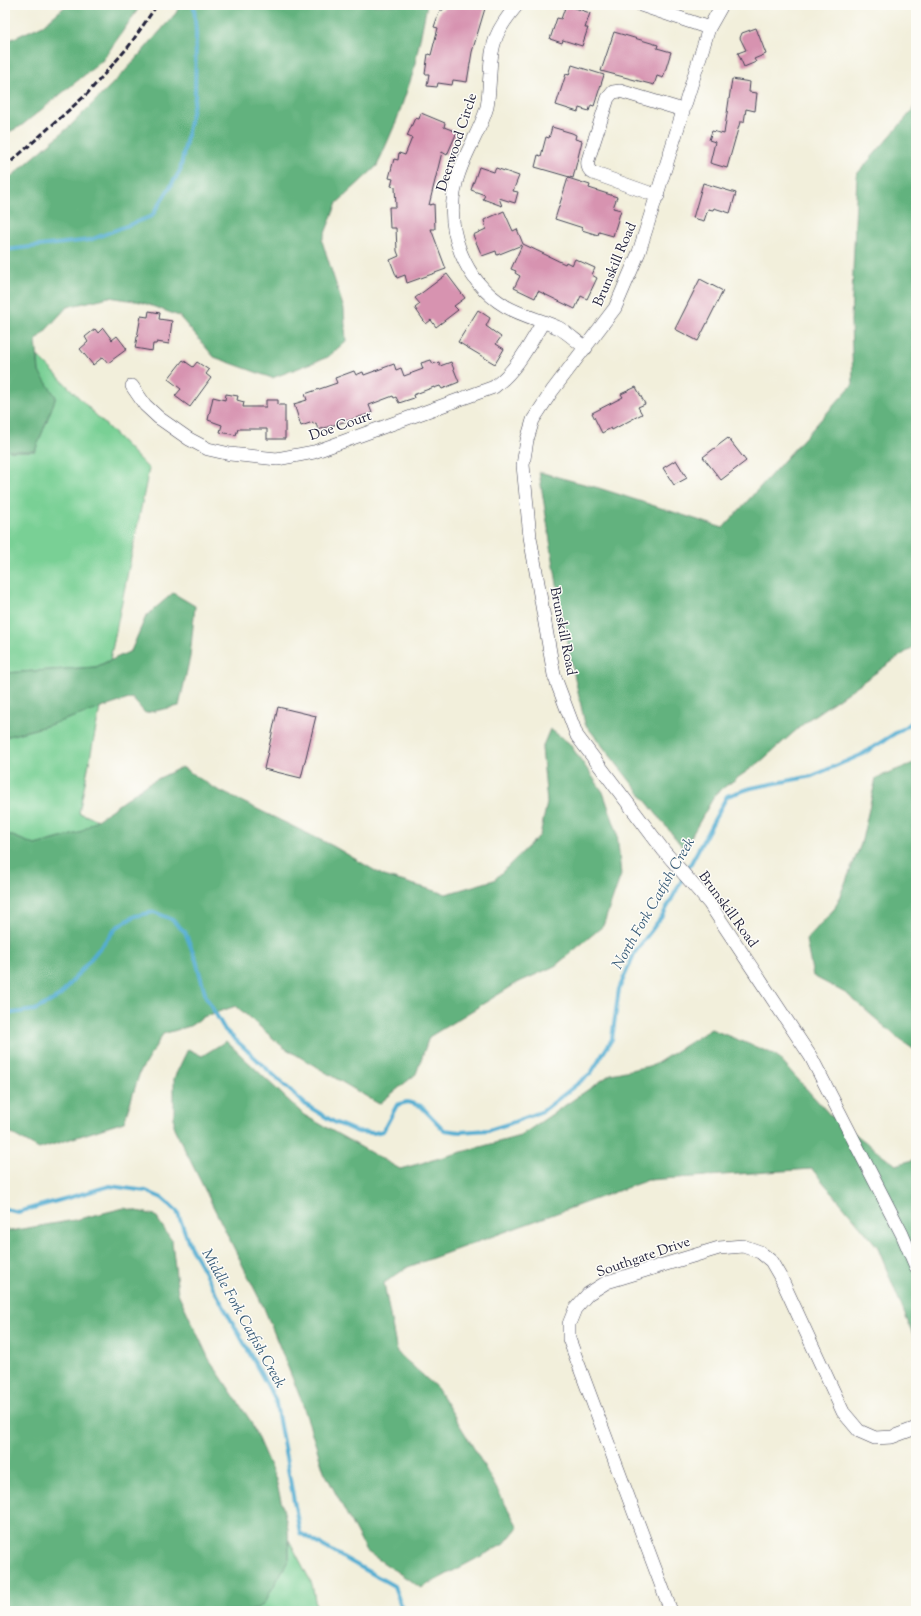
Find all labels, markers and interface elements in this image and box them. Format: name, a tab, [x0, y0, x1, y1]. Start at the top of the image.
street label: Deerwood Circle	[433, 91, 483, 194]
street label: Brunskill Road	[589, 219, 643, 310]
street label: Doe Court	[307, 407, 375, 447]
street label: Brunskill Road	[544, 585, 580, 677]
water label: North Fork Catfish Creek	[608, 834, 701, 973]
street label: Brunskill Road	[693, 868, 762, 952]
street label: Southgate Drive	[594, 1232, 693, 1283]
water label: Middle Fork Catfish Creek	[196, 1245, 290, 1392]

